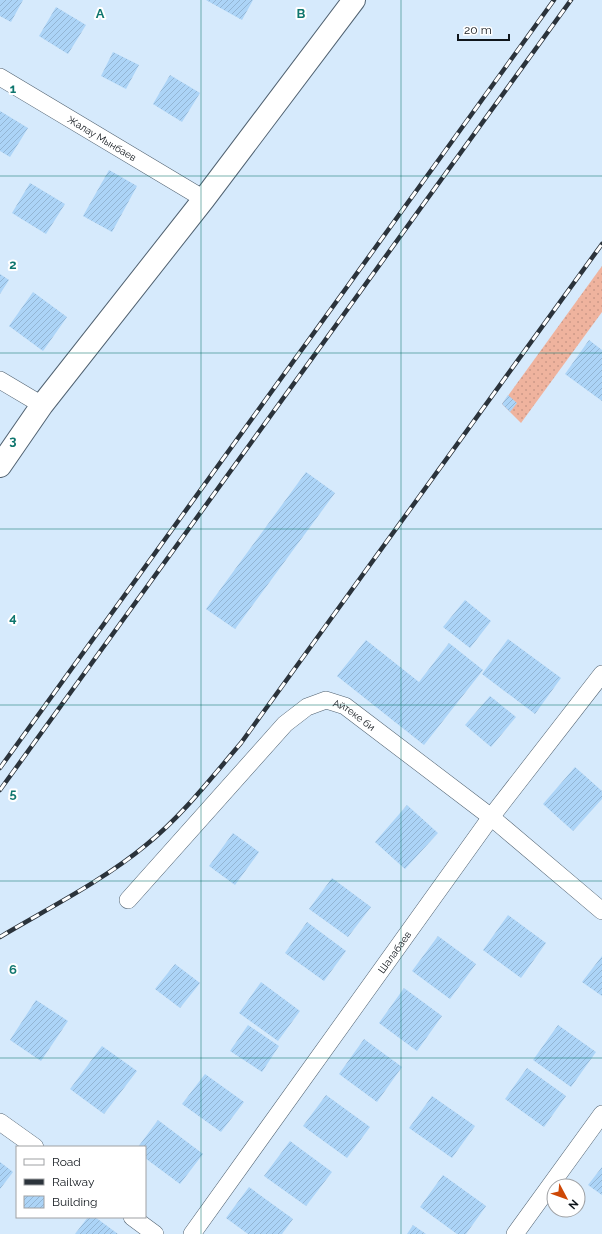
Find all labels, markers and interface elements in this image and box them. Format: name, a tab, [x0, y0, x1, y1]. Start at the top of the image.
text: A	[96, 6, 105, 21]
text: B	[297, 6, 306, 21]
scale bar	[458, 16, 509, 42]
text: 20 m	[464, 23, 492, 37]
text: 1	[10, 81, 17, 96]
street label: Жалау Мынбаев	[66, 113, 139, 163]
text: 2	[9, 257, 17, 272]
text: 3	[9, 433, 17, 448]
text: 4	[9, 610, 17, 625]
street label: Айтеке би	[332, 697, 377, 733]
text: 5	[9, 786, 17, 801]
street label: Шалабаев	[375, 929, 413, 975]
text: 6	[9, 962, 17, 977]
legend	[16, 1146, 146, 1218]
text: Road	[52, 1155, 81, 1169]
text: Railway	[52, 1175, 95, 1189]
north arrow	[546, 1178, 586, 1218]
text: Building	[52, 1195, 98, 1209]
text: N	[566, 1197, 581, 1212]

